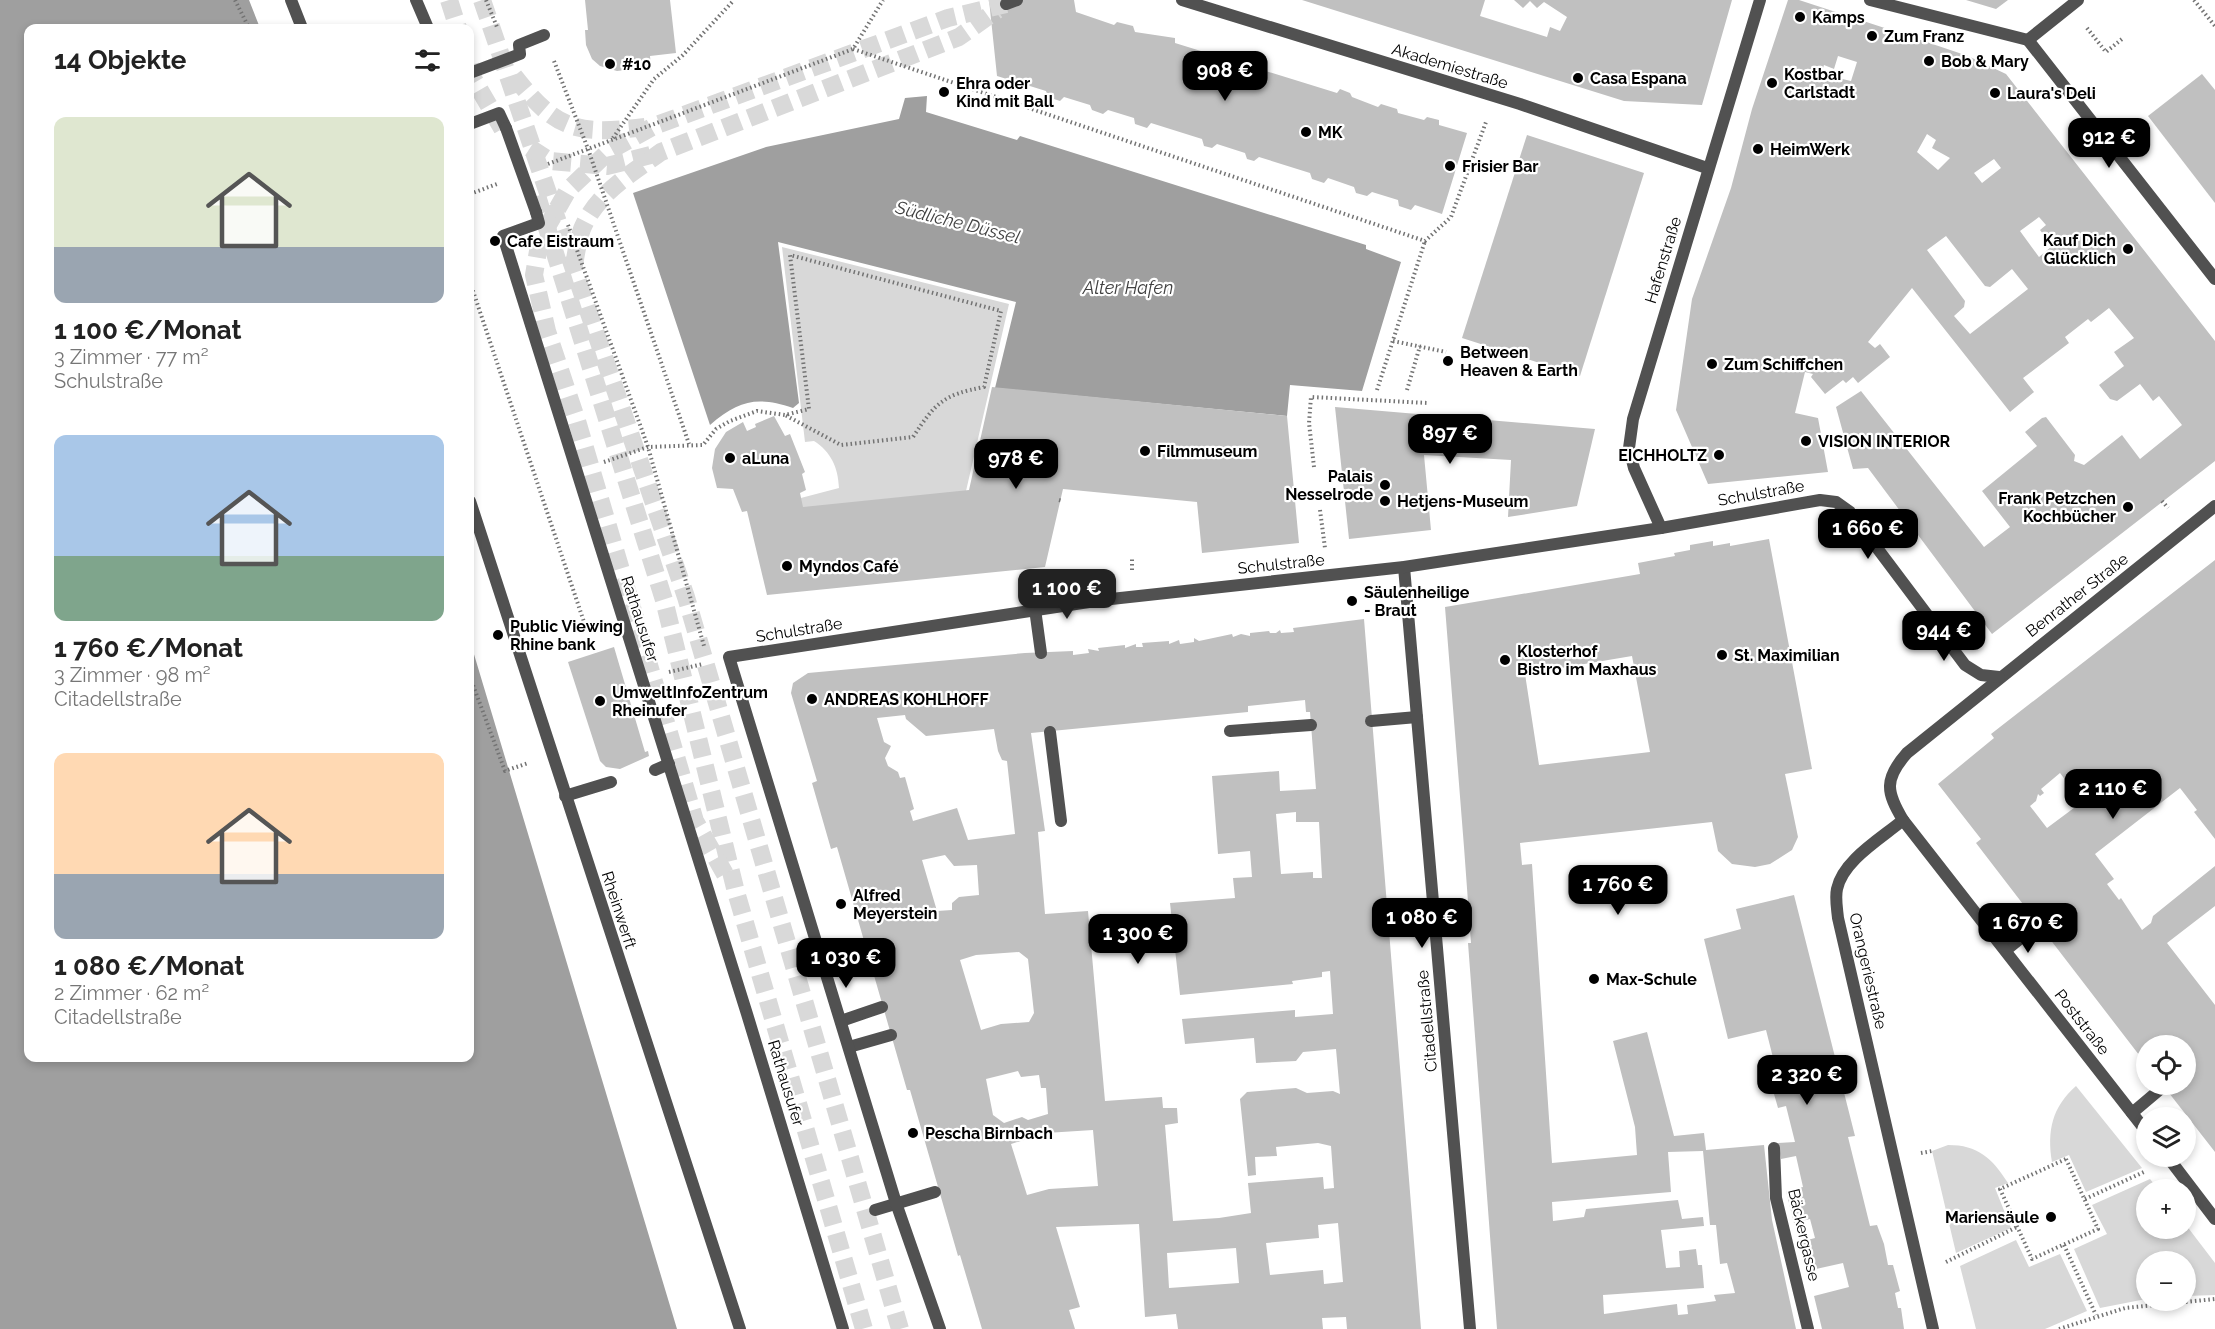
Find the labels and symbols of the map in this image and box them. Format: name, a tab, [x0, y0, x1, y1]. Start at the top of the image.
place label: Kamps	[1812, 8, 1865, 27]
marker: Kamps	[1793, 10, 1807, 24]
place label: Zum Franz	[1884, 27, 1964, 46]
marker: Zum Franz	[1865, 29, 1879, 43]
street label: Akademiestraße	[1390, 39, 1510, 93]
pin: 908 €	[1183, 51, 1267, 102]
place label: Bob & Mary	[1941, 52, 2029, 71]
marker: Bob & Mary	[1922, 54, 1936, 68]
place label: #10	[622, 55, 651, 74]
marker: #10	[603, 57, 617, 71]
place label: Kostbar Carlstadt	[1784, 65, 1855, 102]
place label: Casa Espana	[1590, 69, 1687, 88]
marker: Casa Espana	[1571, 71, 1585, 85]
place label: Ehra oder Kind mit Ball	[956, 74, 1055, 111]
marker: Kostbar Carlstadt	[1765, 76, 1779, 90]
place label: Laura's Deli	[2007, 84, 2096, 103]
marker: Ehra oder Kind mit Ball	[937, 85, 951, 99]
marker: Laura's Deli	[1988, 86, 2002, 100]
pin: 912 €	[2067, 118, 2151, 169]
place label: MK	[1318, 123, 1343, 142]
marker: MK	[1299, 125, 1313, 139]
place label: HeimWerk	[1770, 140, 1850, 159]
marker: HeimWerk	[1751, 142, 1765, 156]
place label: Frisier Bar	[1462, 157, 1539, 176]
marker: Frisier Bar	[1443, 159, 1457, 173]
water label: Südliche Düssel	[893, 196, 1023, 248]
street label: Hafenstraße	[1641, 214, 1685, 306]
place label: Kauf Dich Glücklich	[2043, 231, 2116, 268]
place label: Cafe Eistraum	[507, 232, 614, 251]
marker: Cafe Eistraum	[488, 234, 502, 248]
marker: Kauf Dich Glücklich	[2121, 242, 2135, 256]
water label: Alter Hafen	[1082, 277, 1173, 298]
place label: Between Heaven & Earth	[1460, 343, 1578, 380]
marker: Between Heaven & Earth	[1441, 354, 1455, 368]
place label: Zum Schiffchen	[1724, 355, 1843, 374]
marker: Zum Schiffchen	[1705, 357, 1719, 371]
pin: 897 €	[1408, 414, 1492, 465]
place label: VISION INTERIOR	[1818, 432, 1951, 451]
marker: VISION INTERIOR	[1799, 434, 1813, 448]
pin: 978 €	[974, 439, 1058, 490]
place label: Filmmuseum	[1157, 442, 1257, 461]
marker: Filmmuseum	[1138, 444, 1152, 458]
place label: EICHHOLTZ	[1618, 446, 1707, 465]
marker: EICHHOLTZ	[1712, 448, 1726, 462]
place label: aLuna	[742, 449, 789, 468]
marker: aLuna	[723, 451, 737, 465]
place label: Palais Nesselrode	[1285, 467, 1373, 504]
street label: Schulstraße	[1716, 476, 1806, 510]
marker: Palais Nesselrode	[1378, 478, 1392, 492]
place label: Frank Petzchen Kochbücher	[1998, 489, 2116, 526]
place label: Hetjens-Museum	[1397, 492, 1528, 511]
marker: Hetjens-Museum	[1378, 494, 1392, 508]
marker: Frank Petzchen Kochbücher	[2121, 500, 2135, 514]
pin: 1 660 €	[1813, 509, 1923, 560]
street label: Benrather Straße	[2022, 549, 2132, 641]
street label: Schulstraße	[1237, 550, 1325, 578]
place label: Myndos Café	[799, 557, 899, 576]
marker: Myndos Café	[780, 559, 794, 573]
pin: 1 100 €	[1012, 569, 1122, 620]
street label: Rathausufer	[617, 574, 663, 665]
place label: Säulenheilige - Braut	[1364, 583, 1470, 620]
marker: Säulenheilige - Braut	[1345, 594, 1359, 608]
pin: 944 €	[1902, 611, 1986, 662]
street label: Schulstraße	[754, 614, 844, 646]
place label: Public Viewing Rhine bank	[510, 617, 623, 654]
marker: Public Viewing Rhine bank	[491, 628, 505, 642]
place label: Klosterhof Bistro im Maxhaus	[1517, 642, 1657, 679]
place label: St. Maximilian	[1734, 646, 1840, 665]
marker: St. Maximilian	[1715, 648, 1729, 662]
marker: Klosterhof Bistro im Maxhaus	[1498, 653, 1512, 667]
place label: UmweltInfoZentrum Rheinufer	[612, 683, 768, 720]
place label: ANDREAS KOHLHOFF	[824, 690, 989, 709]
marker: ANDREAS KOHLHOFF	[805, 692, 819, 706]
marker: UmweltInfoZentrum Rheinufer	[593, 694, 607, 708]
pin: 2 110 €	[2058, 769, 2168, 820]
pin: 1 760 €	[1563, 865, 1673, 916]
street label: Rheinwerft	[598, 869, 641, 952]
place label: Alfred Meyerstein	[853, 886, 938, 923]
marker: Alfred Meyerstein	[834, 897, 848, 911]
pin: 1 080 €	[1367, 898, 1477, 949]
pin: 1 670 €	[1973, 903, 2083, 954]
street label: Orangeriestraße	[1845, 911, 1891, 1031]
pin: 1 300 €	[1083, 914, 1193, 965]
pin: 1 030 €	[791, 938, 901, 989]
street label: Citadellstraße	[1413, 969, 1441, 1073]
place label: Max-Schule	[1606, 970, 1697, 989]
marker: Max-Schule	[1587, 972, 1601, 986]
street label: Poststraße	[2050, 985, 2114, 1059]
street label: Rathausufer	[764, 1038, 808, 1129]
pin: 2 320 €	[1752, 1055, 1862, 1106]
place label: Pescha Birnbach	[925, 1124, 1053, 1143]
marker: Pescha Birnbach	[906, 1126, 920, 1140]
street label: Bäckergasse	[1784, 1187, 1824, 1283]
place label: Mariensäule	[1945, 1208, 2039, 1227]
marker: Mariensäule	[2044, 1210, 2058, 1224]

